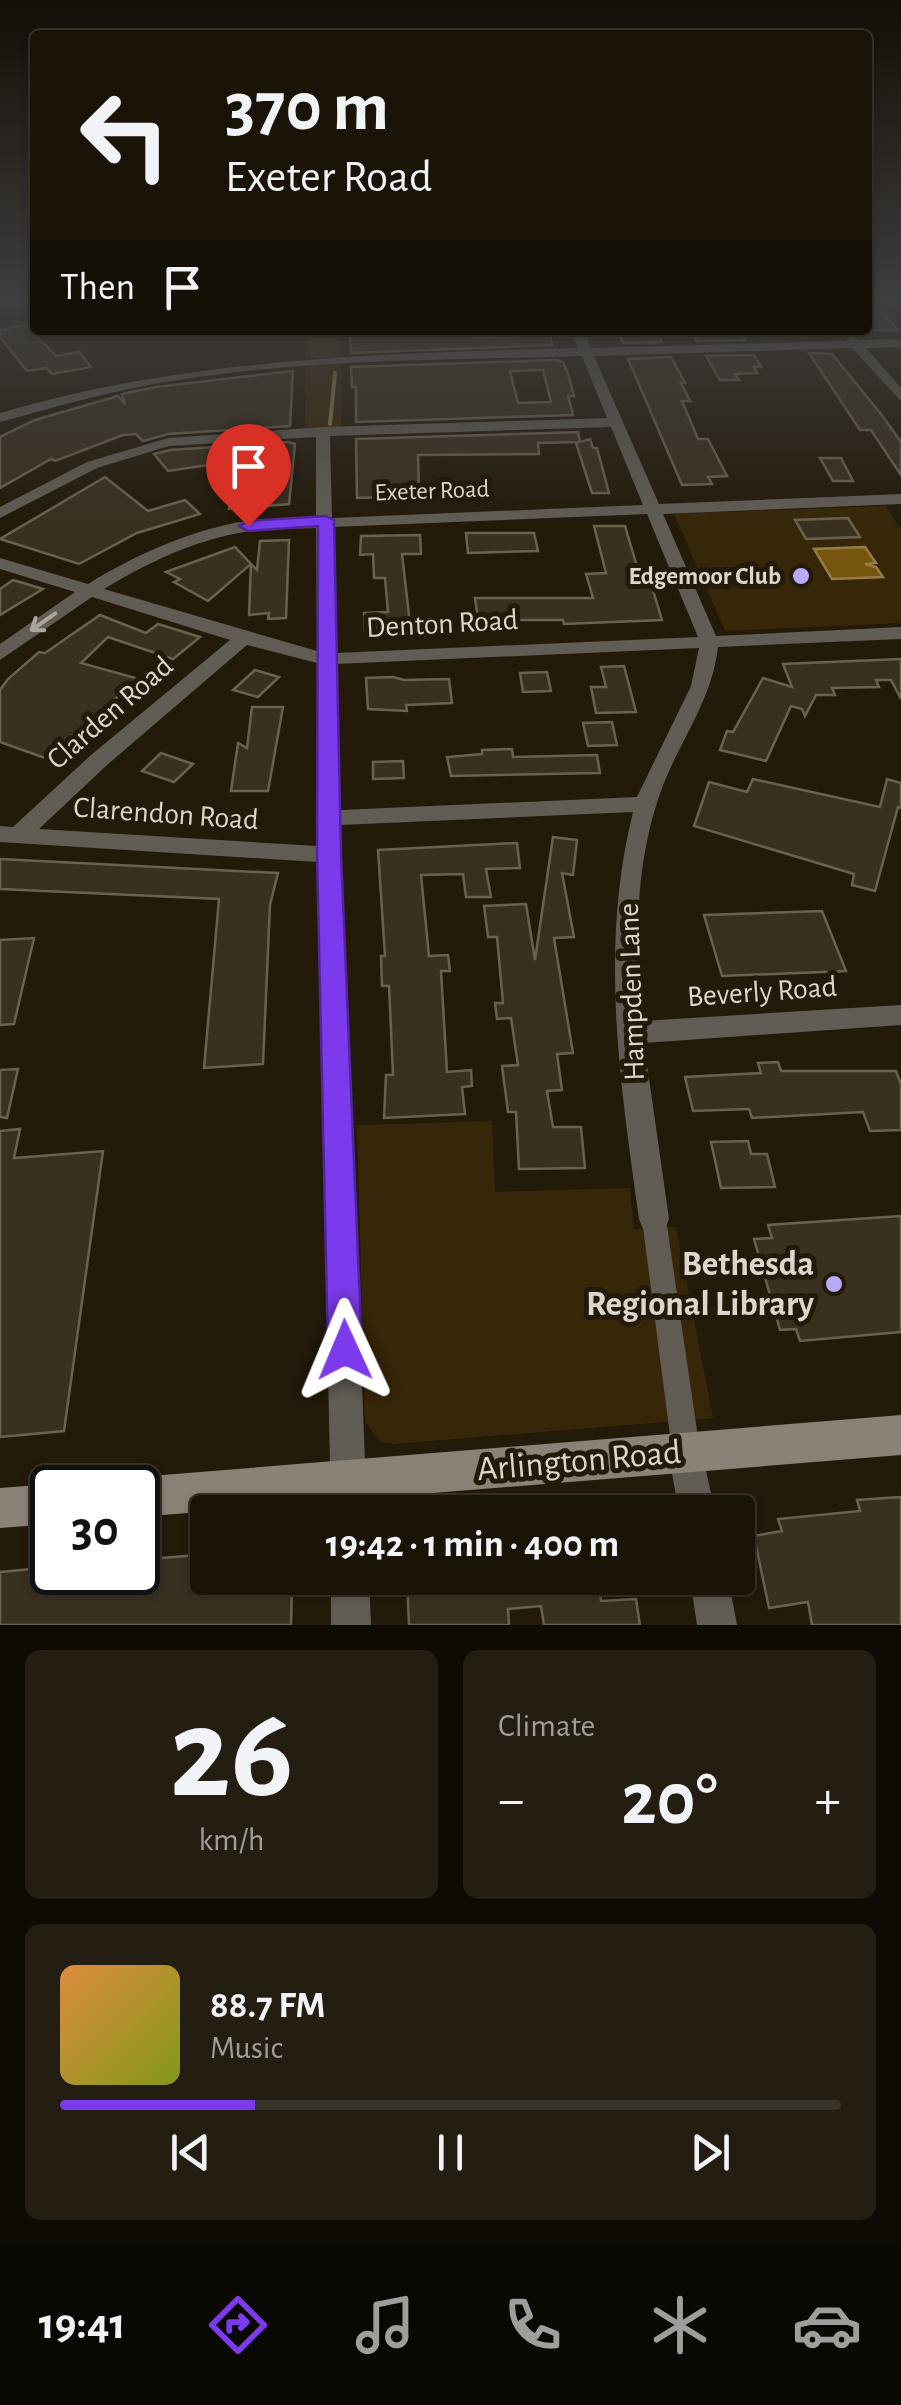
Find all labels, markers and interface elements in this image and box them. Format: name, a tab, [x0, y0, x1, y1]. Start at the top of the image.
icon: left	[60, 70, 190, 200]
text: 370 m	[225, 73, 389, 143]
text: Exeter Road	[225, 155, 432, 200]
icon: arrive	[155, 260, 210, 315]
text: Then	[60, 269, 135, 307]
pin	[206, 424, 291, 527]
icon: arrive	[221, 439, 276, 494]
street label: Exeter Road	[374, 476, 490, 506]
place label: Edgemoor Club	[628, 564, 781, 589]
marker: Edgemoor Club	[790, 565, 812, 587]
street label: Denton Road	[365, 605, 519, 643]
one-way arrow	[30, 611, 58, 632]
street label: Clarden Road	[41, 651, 179, 775]
street label: Clarendon Road	[72, 793, 260, 835]
street label: Hampden Lane	[614, 903, 650, 1081]
street label: Beverly Road	[686, 972, 838, 1012]
place label: Bethesda Regional Library	[586, 1247, 814, 1322]
marker: Bethesda Regional Library	[823, 1273, 845, 1295]
position arrow	[293, 1298, 397, 1402]
street label: Arlington Road	[476, 1435, 682, 1487]
speed limit sign: 30	[30, 1465, 160, 1595]
text: 19:42 · 1 min · 400 m	[326, 1526, 619, 1564]
text: 26	[169, 1691, 294, 1821]
text: Climate	[498, 1710, 595, 1742]
text: 20°	[621, 1763, 718, 1838]
text: −	[498, 1773, 524, 1828]
text: +	[815, 1773, 841, 1828]
text: km/h	[198, 1824, 265, 1856]
text: 88.7 FM	[210, 1987, 326, 2025]
text: Music	[210, 2032, 283, 2064]
icon: previous	[163, 2125, 218, 2180]
icon: pause	[423, 2125, 478, 2180]
icon: next	[683, 2125, 738, 2180]
icon: directions	[203, 2290, 273, 2360]
icon: music	[350, 2290, 420, 2360]
icon: phone	[498, 2290, 568, 2360]
icon: climate	[645, 2290, 715, 2360]
icon: car	[792, 2290, 862, 2360]
text: 19:41	[39, 2302, 126, 2347]

